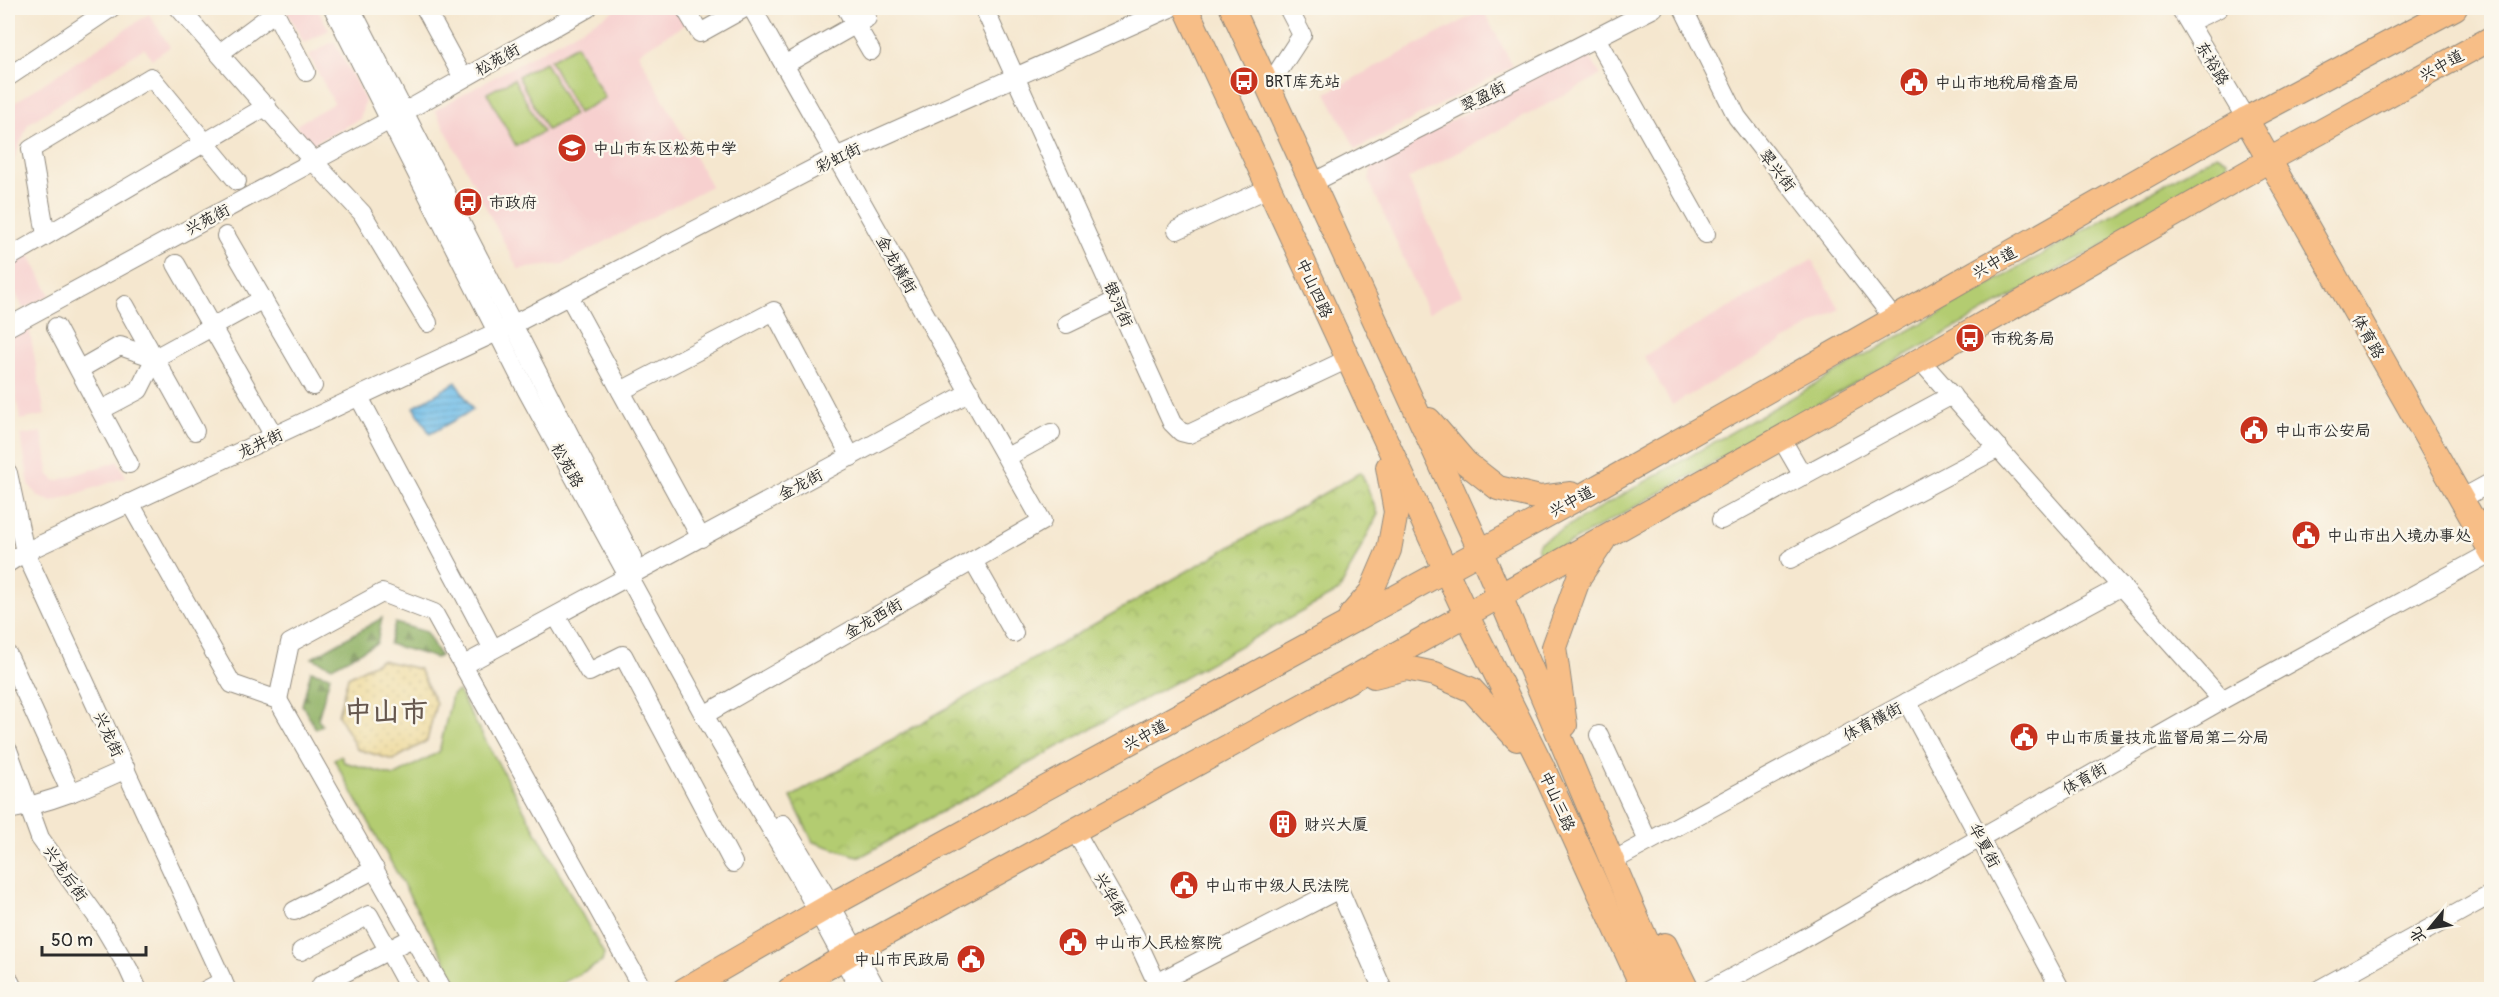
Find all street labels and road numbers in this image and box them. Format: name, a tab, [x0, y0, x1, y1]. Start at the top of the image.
street label: 东裕路	[2191, 38, 2233, 89]
street label: 松苑街	[472, 39, 523, 80]
street label: 兴中道	[2416, 45, 2467, 86]
street label: 翠盈街	[1458, 77, 1509, 117]
street label: 彩虹街	[812, 138, 864, 177]
street label: 翠兴街	[1755, 146, 1800, 196]
street label: 兴苑街	[182, 200, 233, 240]
street label: 金龙横街	[871, 232, 921, 297]
street label: 兴中道	[1969, 242, 2020, 284]
street label: 中山四路	[1292, 255, 1337, 322]
street label: 银河街	[1099, 278, 1137, 330]
street label: 体育路	[2348, 311, 2389, 362]
street label: 龙井街	[234, 425, 286, 463]
street label: 松苑路	[547, 440, 588, 491]
street label: 金龙街	[775, 465, 826, 505]
street label: 兴中道	[1546, 482, 1597, 522]
street label: 金龙西街	[841, 594, 906, 644]
street label: 体育横街	[1840, 698, 1905, 746]
street label: 兴龙街	[89, 708, 127, 760]
street label: 兴中道	[1120, 715, 1171, 756]
street label: 体育街	[2059, 758, 2110, 799]
street label: 中山三路	[1535, 768, 1579, 835]
street label: 华夏街	[1964, 820, 2004, 871]
street label: 兴龙后街	[39, 842, 92, 906]
street label: 兴华街	[1089, 869, 1131, 920]

